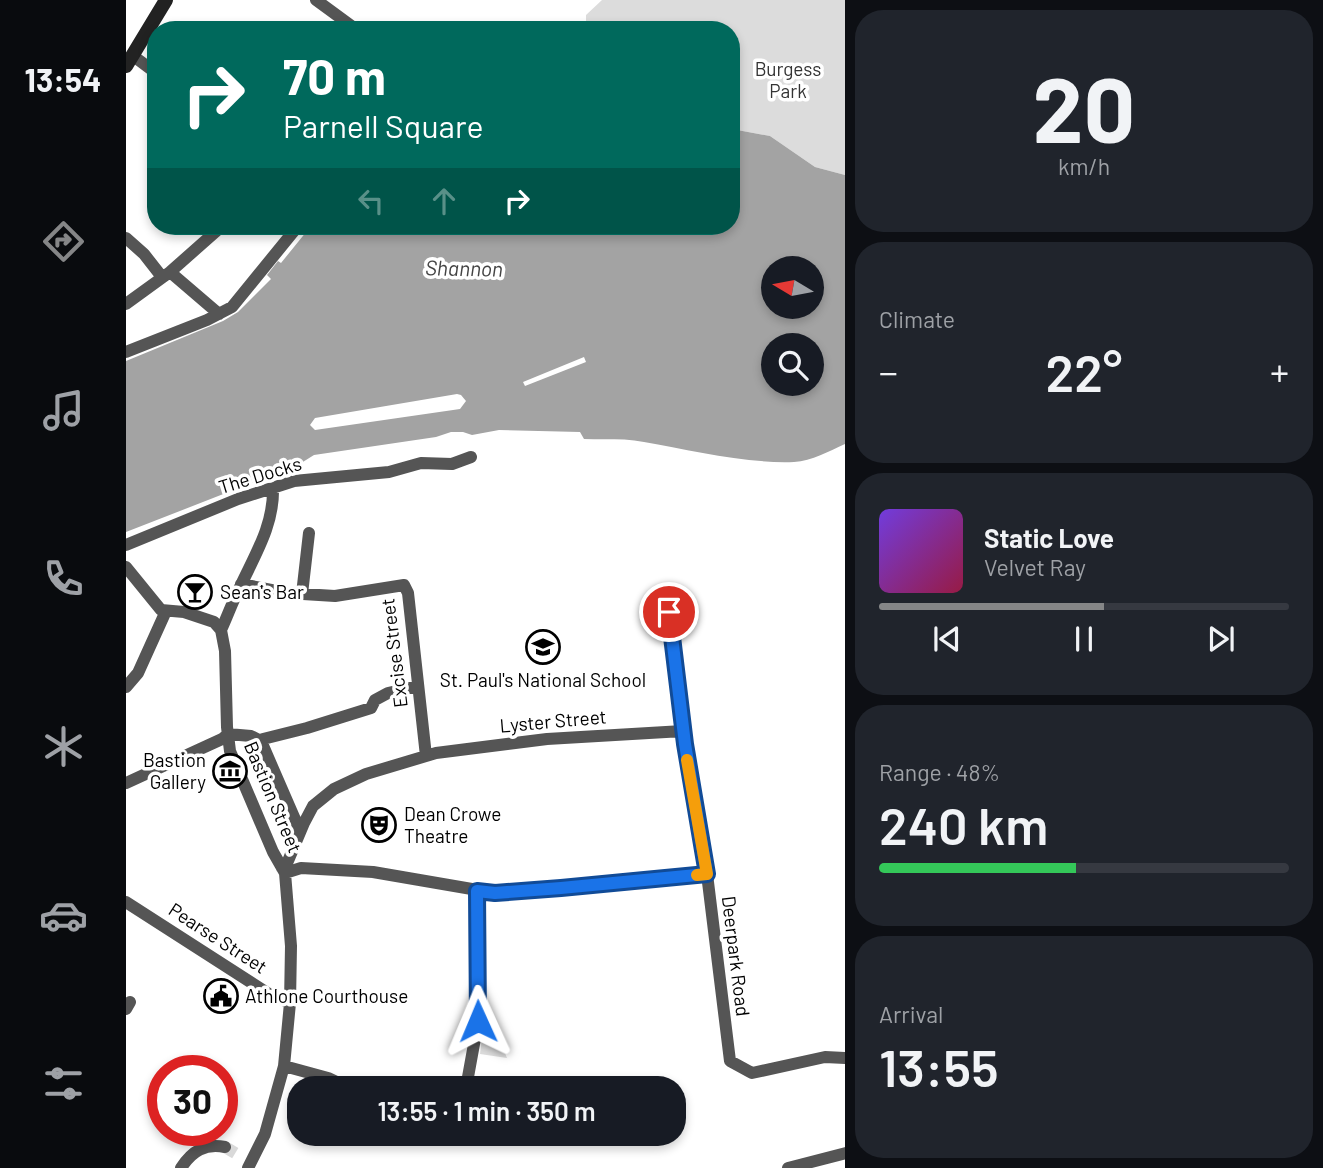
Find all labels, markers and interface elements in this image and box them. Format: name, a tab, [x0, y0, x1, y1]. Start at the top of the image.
text: 70 m	[283, 46, 386, 105]
icon: right	[168, 49, 259, 140]
text: 20	[1033, 52, 1135, 161]
park label: Burgess Park	[755, 57, 821, 102]
text: 13:54	[25, 60, 101, 98]
text: Parnell Square	[283, 106, 483, 144]
text: km/h	[1058, 152, 1110, 180]
icon: left	[352, 182, 390, 220]
icon: ahead	[425, 182, 463, 220]
icon: right	[498, 182, 536, 220]
icon: directions	[39, 217, 88, 266]
water label: Shannon	[425, 254, 503, 281]
north arrow	[761, 256, 824, 318]
map controls	[761, 256, 824, 396]
text: Climate	[879, 305, 955, 333]
button: search	[761, 333, 824, 396]
text: 22°	[1046, 340, 1122, 402]
text: −	[879, 348, 898, 394]
text: +	[1270, 348, 1289, 394]
icon: music	[39, 386, 88, 435]
street label: The Docks	[216, 451, 304, 498]
text: Static Love	[984, 522, 1114, 553]
text: Velvet Ray	[984, 553, 1086, 581]
icon: phone	[39, 554, 88, 603]
bar icon: Sean's Bar	[176, 573, 214, 611]
place label: Sean's Bar	[220, 580, 304, 603]
pin	[639, 582, 699, 642]
icon: arrive	[650, 593, 688, 631]
street label: Excise Street	[375, 597, 412, 709]
icon: previous	[928, 620, 966, 658]
icon: pause	[1065, 620, 1103, 658]
icon: next	[1202, 620, 1240, 658]
school or university icon: St. Paul's National School	[524, 628, 562, 666]
place label: St. Paul's National School	[440, 668, 646, 691]
street label: Lyster Street	[499, 704, 607, 737]
icon: climate	[39, 722, 88, 771]
street label: Bastion Street	[240, 738, 307, 856]
place label: Bastion Gallery	[143, 748, 206, 793]
museum icon: Bastion Gallery	[211, 752, 249, 790]
text: Range · 48%	[879, 758, 1000, 786]
text: 240 km	[879, 793, 1048, 855]
place label: Dean Crowe Theatre	[404, 802, 501, 847]
theatre icon: Dean Crowe Theatre	[360, 806, 398, 844]
icon: car	[39, 891, 88, 940]
street label: Deerpark Road	[718, 894, 755, 1018]
street label: Pearse Street	[165, 897, 272, 978]
public building icon: Athlone Courthouse	[202, 977, 240, 1015]
place label: Athlone Courthouse	[245, 984, 408, 1007]
position arrow	[441, 984, 515, 1058]
text: Arrival	[879, 1000, 943, 1028]
text: 13:55	[879, 1035, 999, 1097]
speed limit sign: 30	[147, 1055, 238, 1146]
icon: filters	[39, 1059, 88, 1108]
text: 13:55 · 1 min · 350 m	[377, 1095, 596, 1126]

